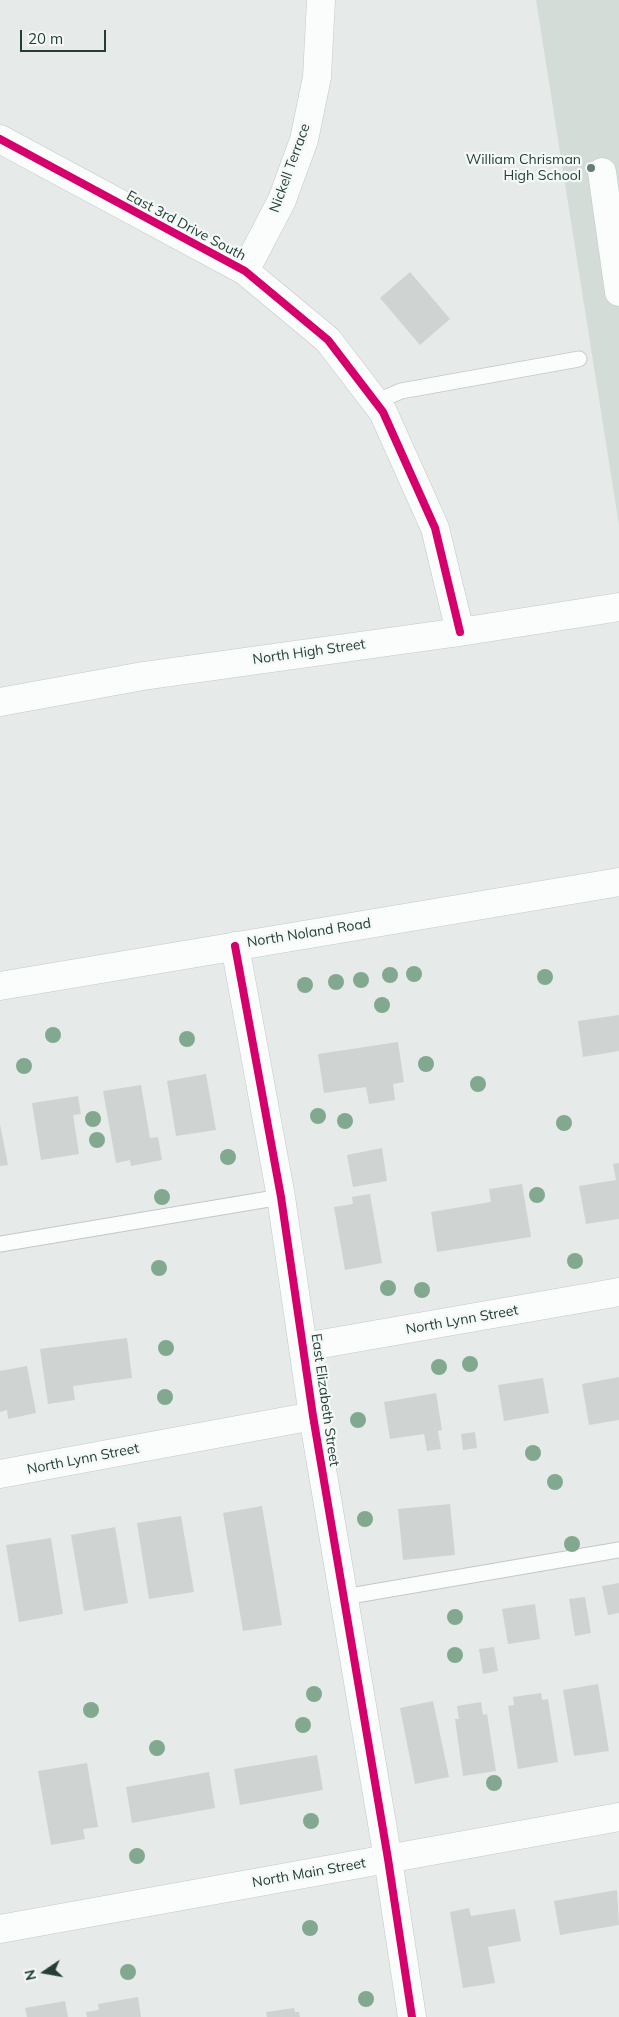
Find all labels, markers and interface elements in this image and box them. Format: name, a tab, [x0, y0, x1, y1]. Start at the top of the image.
scale bar	[22, 20, 109, 52]
text: 20 m	[28, 29, 63, 48]
street label: Nickell Terrace	[266, 121, 314, 215]
place label: William Chrisman High School	[466, 152, 581, 184]
marker: William Chrisman High School	[585, 162, 597, 174]
street label: East 3rd Drive South	[123, 187, 249, 265]
street label: North High Street	[252, 636, 366, 668]
street label: North Noland Road	[246, 915, 372, 951]
street label: North Lynn Street	[404, 1302, 520, 1338]
street label: East Elizabeth Street	[307, 1333, 343, 1467]
street label: North Lynn Street	[25, 1440, 141, 1478]
street label: North Main Street	[251, 1855, 367, 1891]
north arrow	[20, 1947, 70, 1997]
text: N	[20, 1968, 40, 1982]

